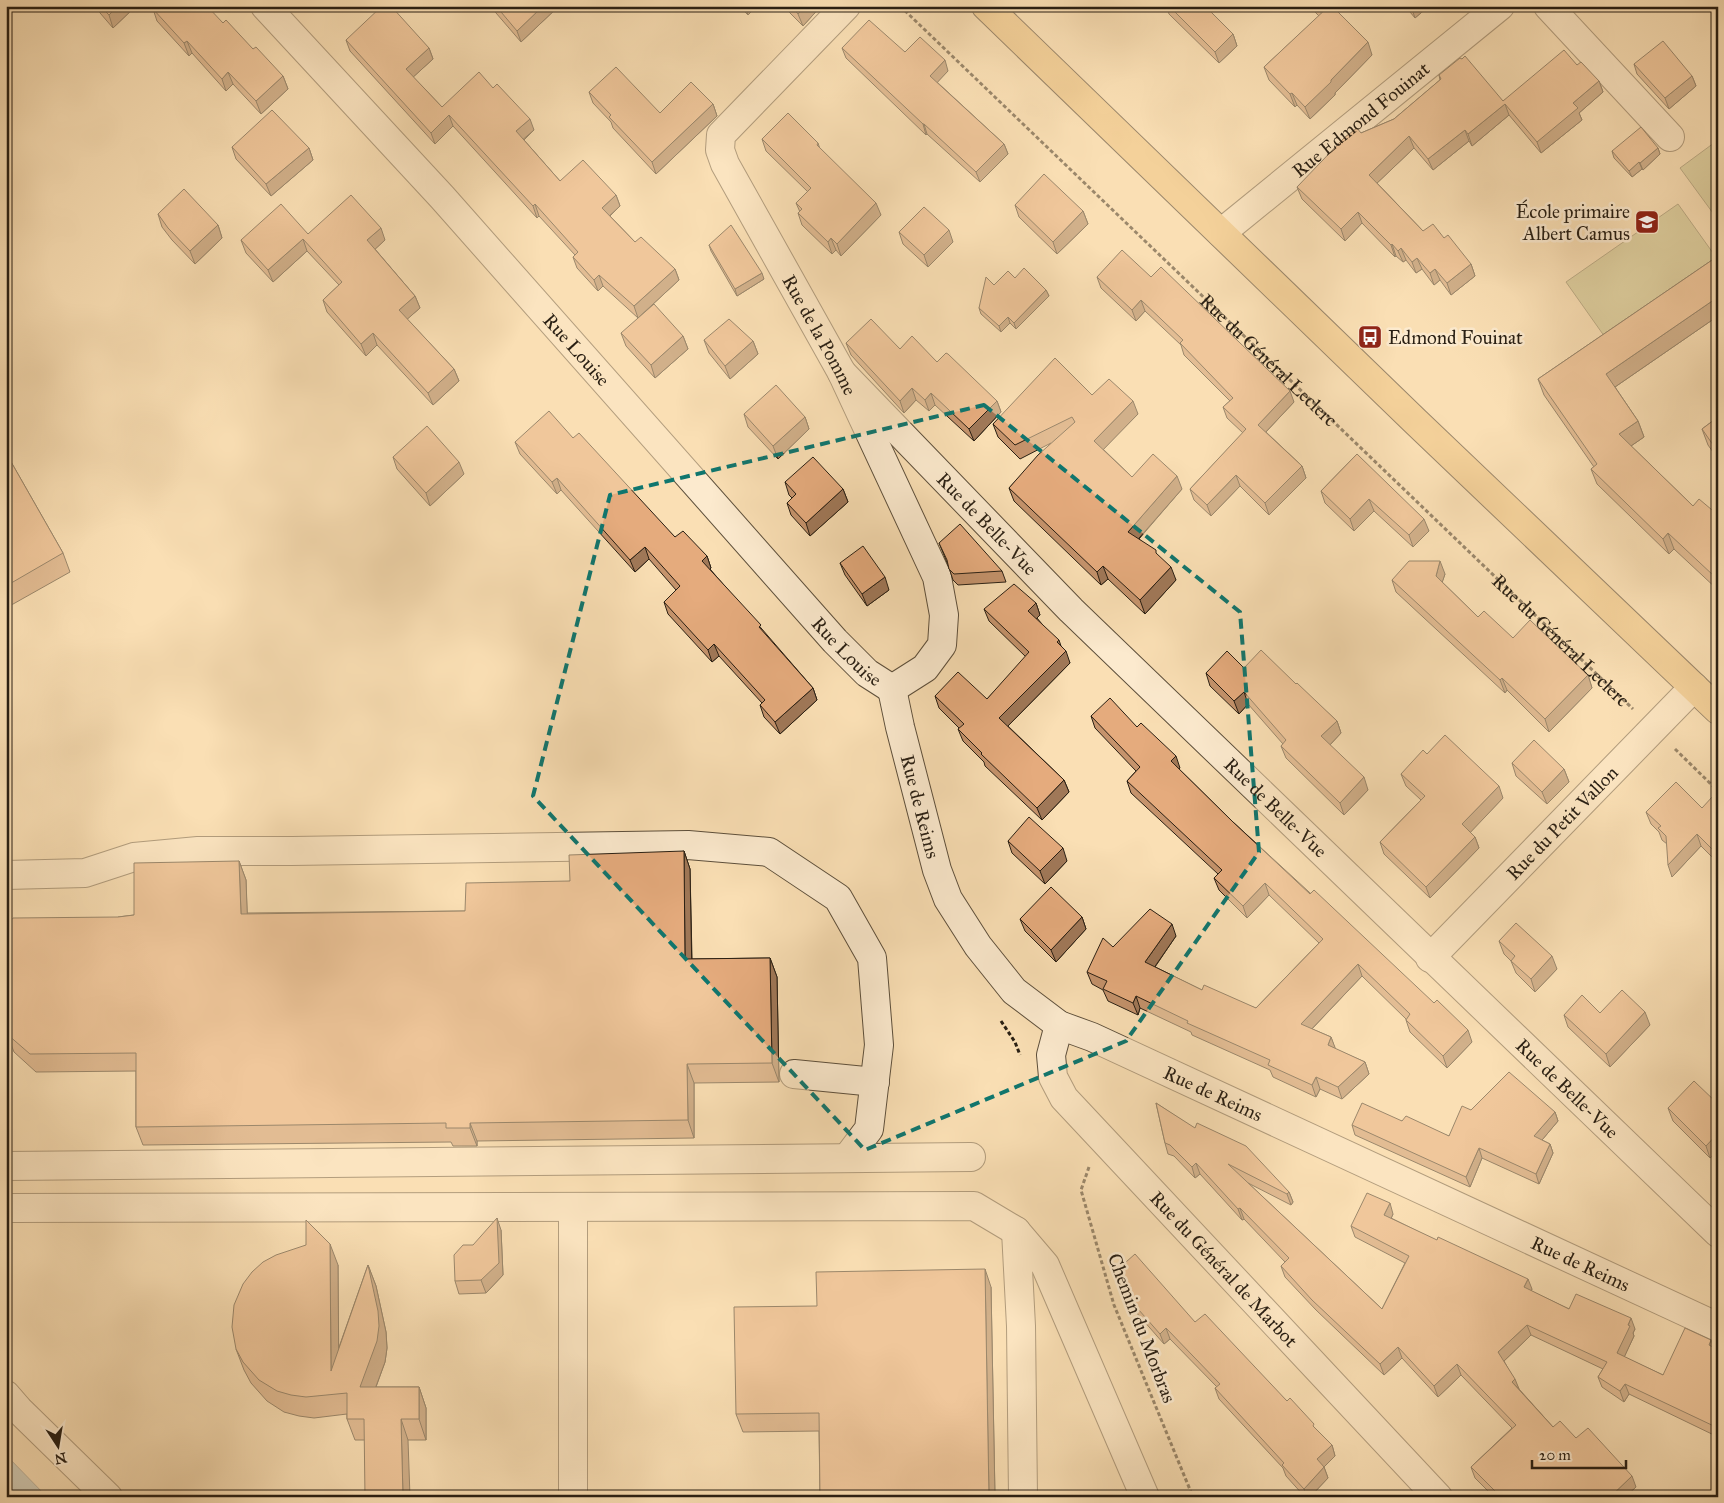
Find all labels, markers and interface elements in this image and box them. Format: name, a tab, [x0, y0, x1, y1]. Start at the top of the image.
street label: Rue Edmond Fouinat	[1287, 57, 1434, 182]
place label: École primaire Albert Camus	[1516, 199, 1630, 245]
school or university icon: École primaire Albert Camus	[1634, 209, 1660, 235]
street label: Rue de la Pomme	[778, 270, 862, 399]
street label: Rue du Général Leclerc	[1195, 289, 1342, 431]
street label: Rue Louise	[539, 308, 615, 391]
bus stop icon: Edmond Fouinat	[1357, 324, 1383, 350]
place label: Edmond Fouinat	[1388, 326, 1523, 349]
street label: Rue de Belle-Vue	[932, 467, 1042, 580]
street label: Rue du Général Leclerc	[1488, 569, 1635, 711]
street label: Rue Louise	[807, 612, 886, 691]
street label: Rue de Reims	[896, 752, 945, 861]
street label: Rue de Belle-Vue	[1220, 753, 1332, 862]
street label: Rue du Petit Vallon	[1501, 761, 1623, 884]
street label: Rue de Belle-Vue	[1511, 1033, 1624, 1143]
street label: Rue de Reims	[1160, 1060, 1266, 1126]
street label: Rue du Général de Marbot	[1145, 1186, 1303, 1352]
street label: Rue de Reims	[1528, 1231, 1634, 1296]
street label: Chemin du Morbras	[1103, 1250, 1181, 1406]
north arrow	[32, 1420, 82, 1470]
scale bar	[1532, 1438, 1625, 1470]
text: 20 m	[1539, 1446, 1571, 1464]
text: N	[53, 1449, 68, 1468]

